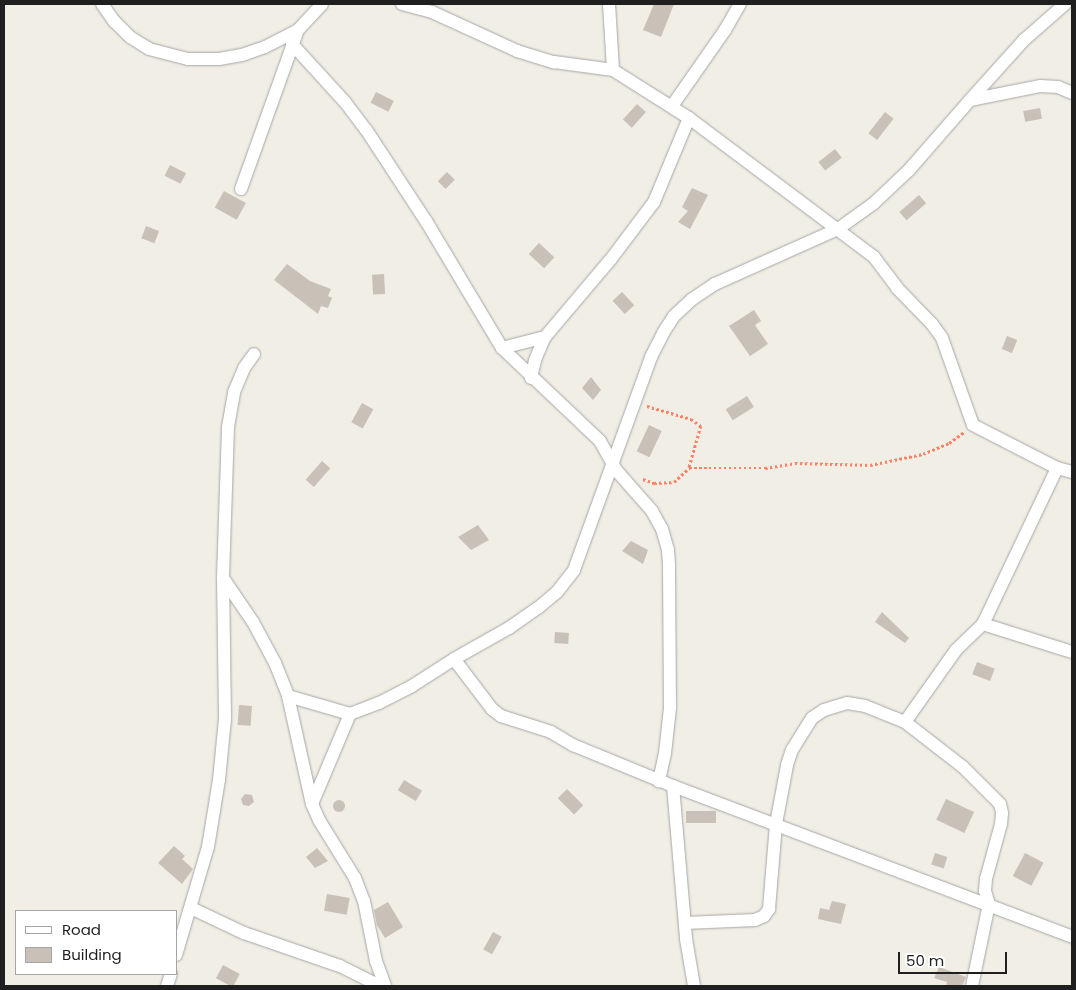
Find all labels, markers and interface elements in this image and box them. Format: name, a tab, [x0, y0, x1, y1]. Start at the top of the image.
legend	[15, 910, 178, 975]
text: Road	[62, 919, 101, 940]
scale bar	[901, 942, 1010, 974]
text: Building	[62, 944, 122, 965]
text: 50 m	[906, 950, 944, 971]

